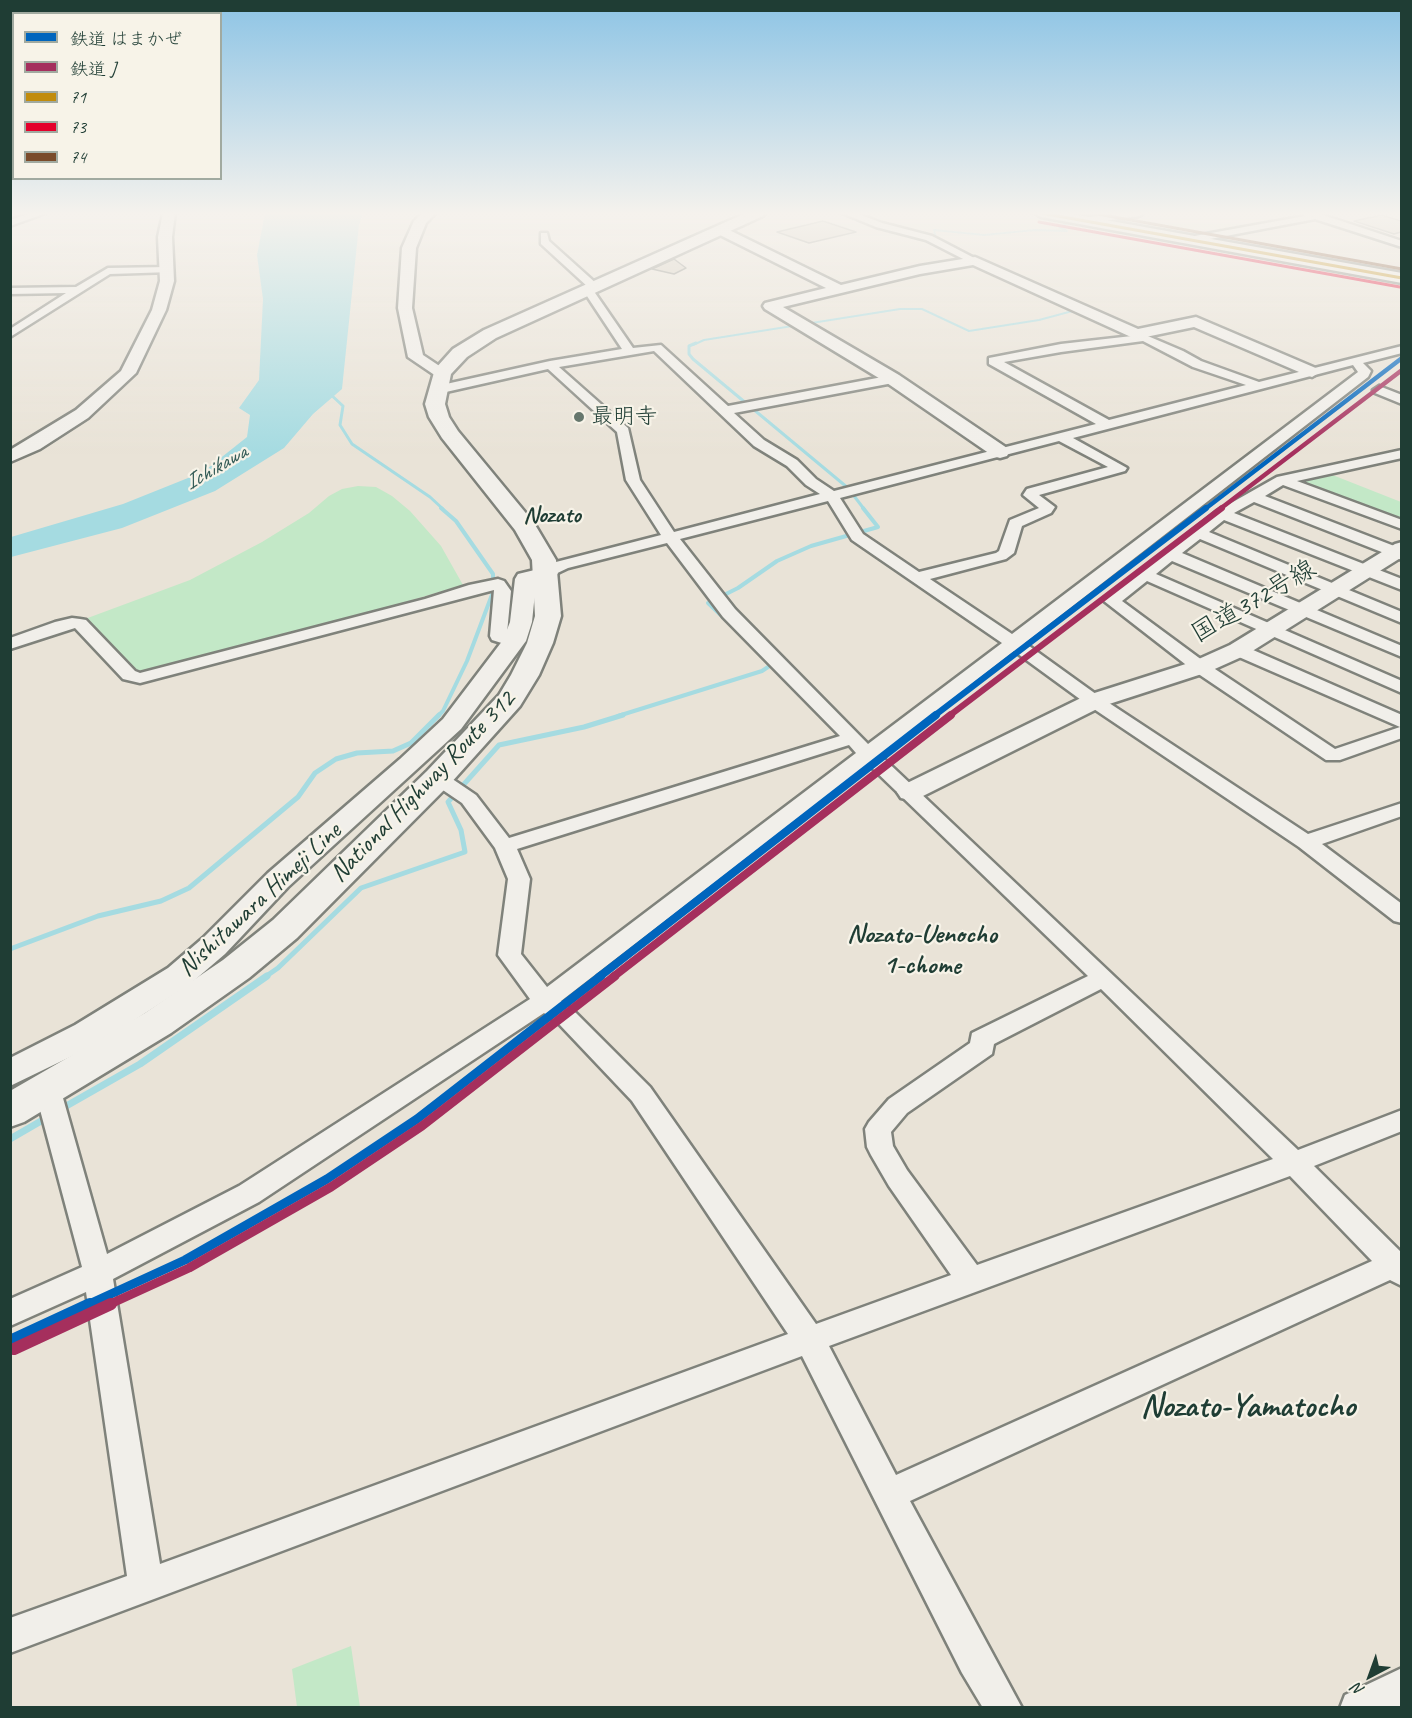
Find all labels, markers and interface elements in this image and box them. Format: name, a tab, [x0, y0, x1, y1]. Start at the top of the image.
legend	[12, 12, 222, 180]
text: 鉄道 はまかぜ	[70, 28, 182, 50]
text: 鉄道 J	[70, 58, 116, 80]
text: 71	[70, 86, 86, 108]
text: 73	[70, 116, 86, 138]
text: 74	[70, 146, 86, 168]
place label: 最明寺	[591, 404, 657, 430]
marker: 最明寺	[572, 410, 586, 424]
water label: Ichikawa	[180, 440, 252, 496]
district label: Nozato	[523, 502, 581, 530]
street label: 国道372号線	[1186, 554, 1322, 650]
street label: National Highway Route 312	[324, 685, 522, 889]
street label: Nishitawara Himeji Line	[172, 816, 348, 984]
district label: Nozato-Uenocho 1-chome	[847, 919, 997, 982]
district label: Nozato-Yamatocho	[1141, 1387, 1355, 1427]
north arrow	[1340, 1646, 1400, 1706]
text: N	[1348, 1679, 1368, 1700]

